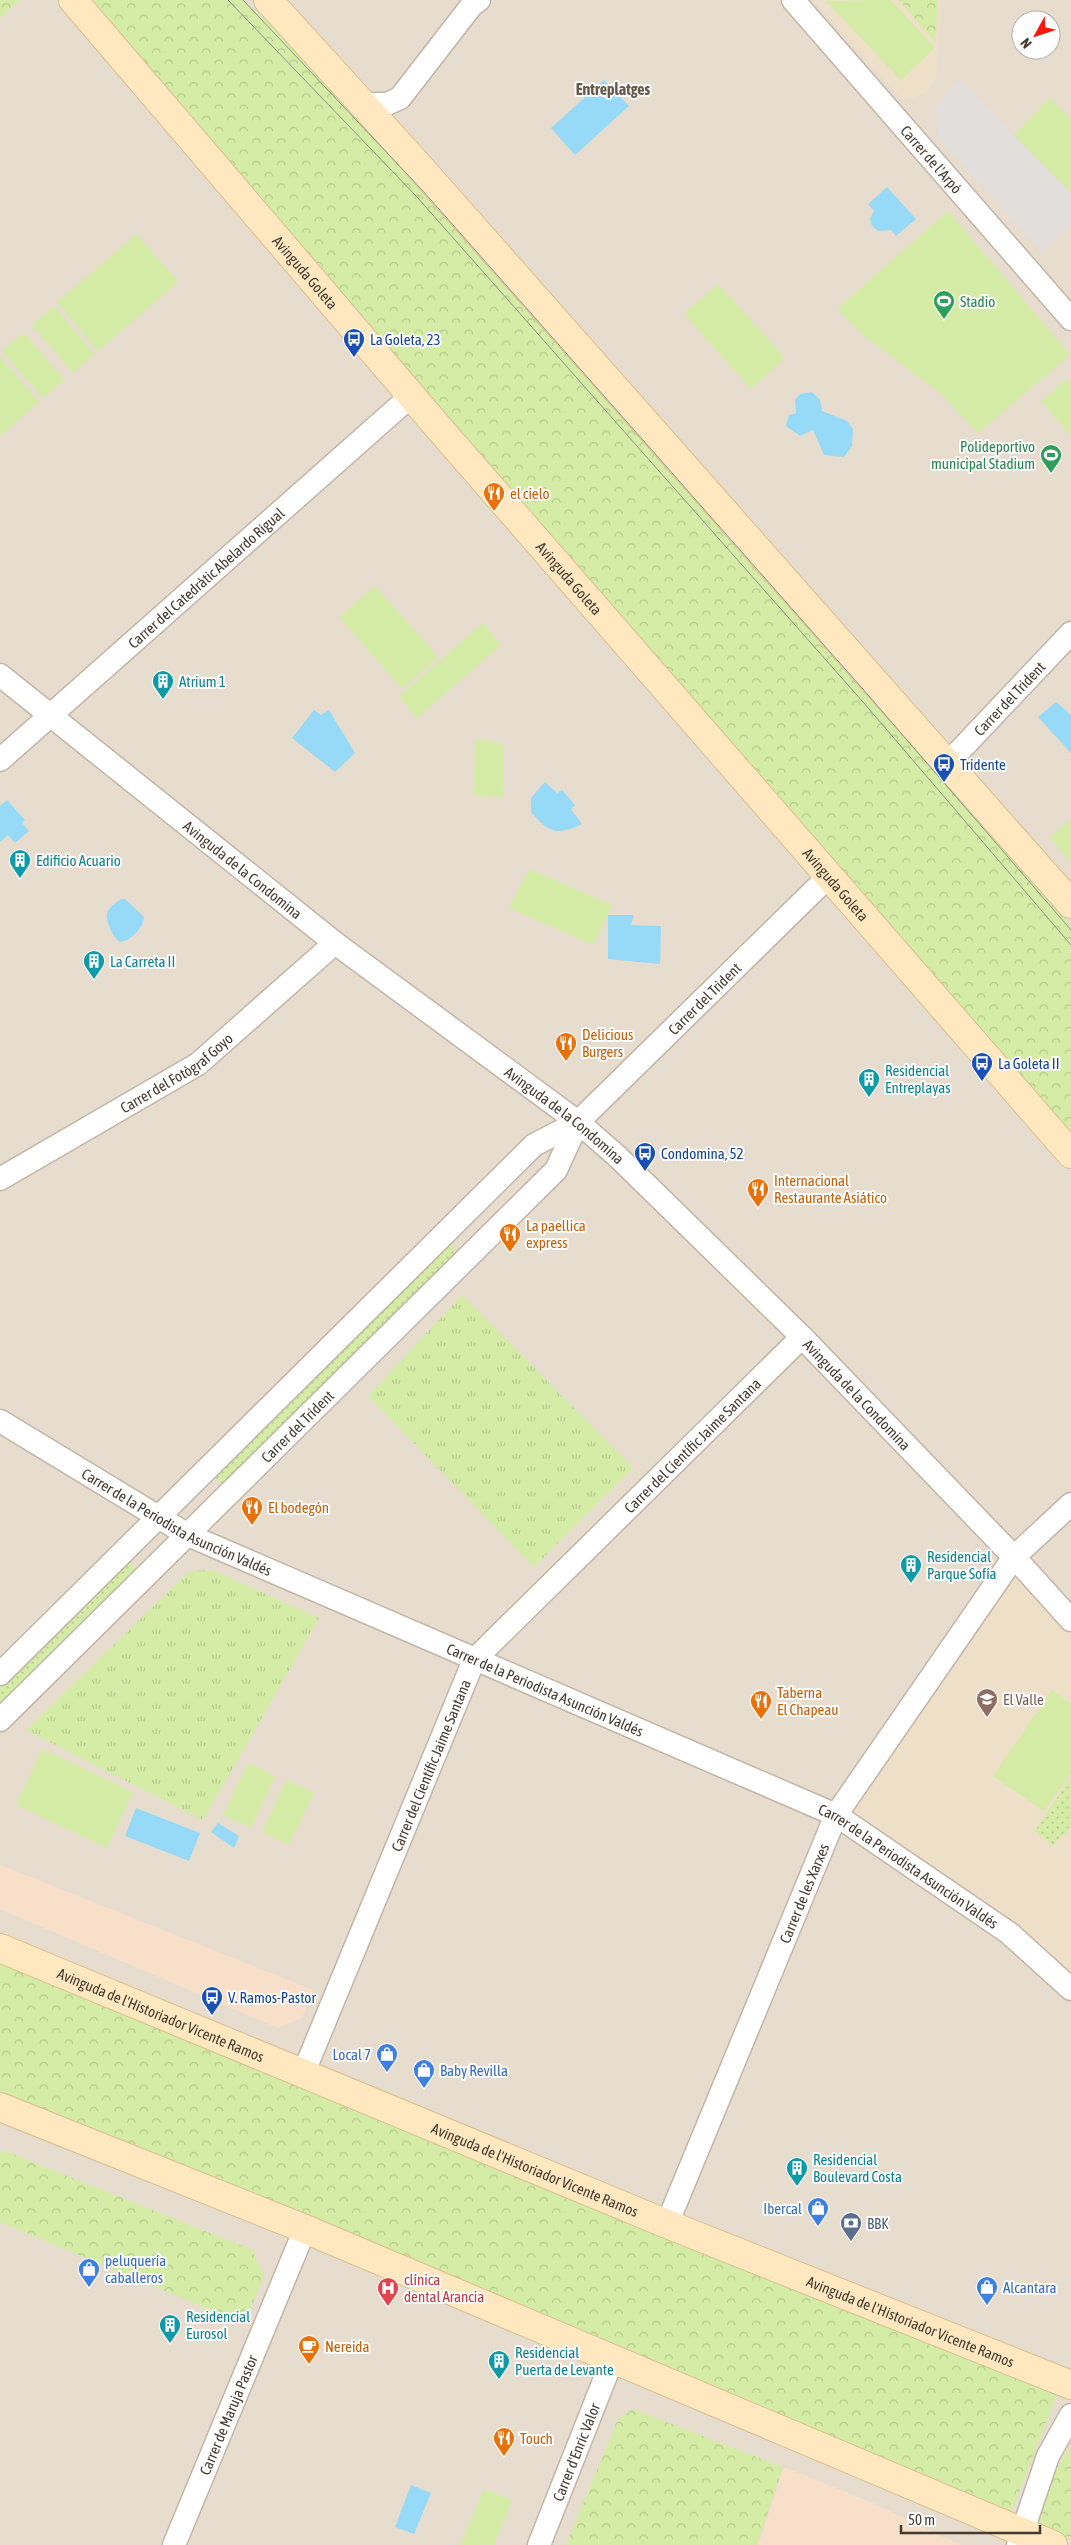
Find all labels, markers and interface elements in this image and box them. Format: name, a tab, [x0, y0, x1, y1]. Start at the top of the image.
north arrow	[1011, 10, 1061, 60]
text: N	[1017, 35, 1035, 52]
district label: Entreplatges	[576, 80, 651, 98]
street label: Carrer de l'Arpó	[898, 122, 966, 196]
street label: Avinguda Goleta	[270, 232, 342, 312]
sports icon: Stadio	[932, 289, 956, 320]
place label: Stadio	[960, 293, 995, 310]
bus stop icon: La Goleta, 23	[342, 327, 366, 358]
place label: La Goleta, 23	[370, 331, 441, 348]
place label: Polideportivo municipal Stadium	[931, 438, 1035, 472]
sports icon: Polideportivo municipal Stadium	[1039, 443, 1063, 474]
restaurant icon: el cielo	[482, 481, 506, 512]
place label: el cielo	[510, 485, 550, 502]
street label: Carrer del Catedràtic Abelardo Rigual	[124, 504, 287, 651]
street label: Avinguda Goleta	[533, 538, 606, 618]
street label: Carrer del Trident	[970, 658, 1048, 739]
building icon: Atrium 1	[151, 669, 175, 700]
place label: Atrium 1	[179, 673, 226, 690]
bus stop icon: Tridente	[932, 752, 956, 783]
place label: Tridente	[960, 756, 1006, 773]
street label: Avinguda de la Condomina	[180, 817, 306, 922]
street label: Avinguda Goleta	[800, 844, 872, 924]
building icon: Edificio Acuario	[8, 848, 32, 879]
place label: Edificio Acuario	[36, 852, 121, 869]
building icon: La Carreta II	[82, 949, 106, 980]
place label: La Carreta II	[110, 953, 175, 970]
street label: Carrer del Trident	[664, 959, 744, 1038]
place label: Delicious Burgers	[582, 1026, 633, 1060]
street label: Carrer del Fotògraf Goyo	[117, 1029, 236, 1116]
restaurant icon: Delicious Burgers	[554, 1031, 578, 1062]
bus stop icon: La Goleta II	[970, 1051, 994, 1082]
place label: La Goleta II	[998, 1055, 1059, 1072]
place label: Residencial Entreplayas	[885, 1062, 951, 1096]
street label: Avinguda de la Condomina	[502, 1063, 628, 1167]
building icon: Residencial Entreplayas	[857, 1067, 881, 1098]
bus stop icon: Condomina, 52	[633, 1141, 657, 1172]
place label: Condomina, 52	[661, 1145, 744, 1162]
place label: Internacional Restaurante Asiático	[774, 1172, 887, 1206]
restaurant icon: Internacional Restaurante Asiático	[746, 1177, 770, 1208]
place label: La paellica express	[526, 1217, 586, 1251]
restaurant icon: La paellica express	[498, 1222, 522, 1253]
street label: Avinguda de la Condomina	[800, 1336, 914, 1453]
street label: Carrer del Científic Jaime Santana	[620, 1375, 764, 1516]
street label: Carrer del Trident	[257, 1387, 337, 1466]
street label: Carrer de la Periodista Asunción Valdés	[79, 1464, 274, 1579]
restaurant icon: El bodegón	[240, 1495, 264, 1526]
place label: El bodegón	[268, 1499, 329, 1516]
place label: Residencial Parque Sofía	[927, 1548, 997, 1582]
building icon: Residencial Parque Sofía	[899, 1553, 923, 1584]
street label: Carrer de la Periodista Asunción Valdés	[444, 1639, 646, 1739]
street label: Carrer del Científic Jaime Santana	[387, 1677, 474, 1854]
place label: Taberna El Chapeau	[777, 1684, 839, 1718]
school or university icon: El Valle	[975, 1687, 999, 1718]
restaurant icon: Taberna El Chapeau	[749, 1689, 773, 1720]
place label: El Valle	[1003, 1691, 1044, 1708]
street label: Carrer de la Periodista Asunción Valdés	[816, 1800, 1002, 1932]
street label: Carrer de les Xarxes	[776, 1841, 832, 1945]
street label: Avinguda de l'Historiador Vicente Ramos	[55, 1964, 267, 2065]
bus stop icon: V. Ramos-Pastor	[200, 1985, 224, 2016]
place label: V. Ramos-Pastor	[228, 1989, 316, 2006]
shop icon: Local 7	[375, 2042, 399, 2073]
place label: Local 7	[333, 2046, 371, 2063]
shop icon: Baby Revilla	[412, 2058, 436, 2089]
place label: Baby Revilla	[440, 2062, 508, 2079]
street label: Avinguda de l'Historiador Vicente Ramos	[429, 2119, 641, 2220]
place label: Residencial Boulevard Costa	[813, 2151, 902, 2185]
building icon: Residencial Boulevard Costa	[785, 2156, 809, 2187]
shop icon: Ibercal	[806, 2196, 830, 2227]
place label: Ibercal	[763, 2200, 802, 2217]
bank icon: BBK	[839, 2211, 863, 2242]
place label: BBK	[867, 2215, 889, 2232]
place label: peluquería caballeros	[105, 2252, 166, 2286]
shop icon: peluquería caballeros	[77, 2257, 101, 2288]
place label: clínica dental Arancia	[404, 2271, 484, 2305]
street label: Avinguda de l'Historiador Vicente Ramos	[804, 2272, 1017, 2370]
shop icon: Alcantara	[975, 2275, 999, 2306]
hospital icon: clínica dental Arancia	[376, 2276, 400, 2307]
place label: Alcantara	[1003, 2279, 1056, 2296]
place label: Residencial Eurosol	[186, 2308, 250, 2342]
building icon: Residencial Eurosol	[158, 2313, 182, 2344]
cafe icon: Nereida	[297, 2334, 321, 2365]
place label: Nereida	[325, 2338, 369, 2355]
place label: Residencial Puerta de Levante	[515, 2344, 614, 2378]
building icon: Residencial Puerta de Levante	[487, 2349, 511, 2380]
street label: Carrer de Maruja Pastor	[196, 2352, 261, 2477]
street label: Carrer d'Enric Valor	[549, 2400, 603, 2503]
restaurant icon: Touch	[492, 2426, 516, 2457]
place label: Touch	[520, 2430, 553, 2447]
scale bar	[901, 2502, 1040, 2534]
text: 50 m	[908, 2511, 935, 2528]

